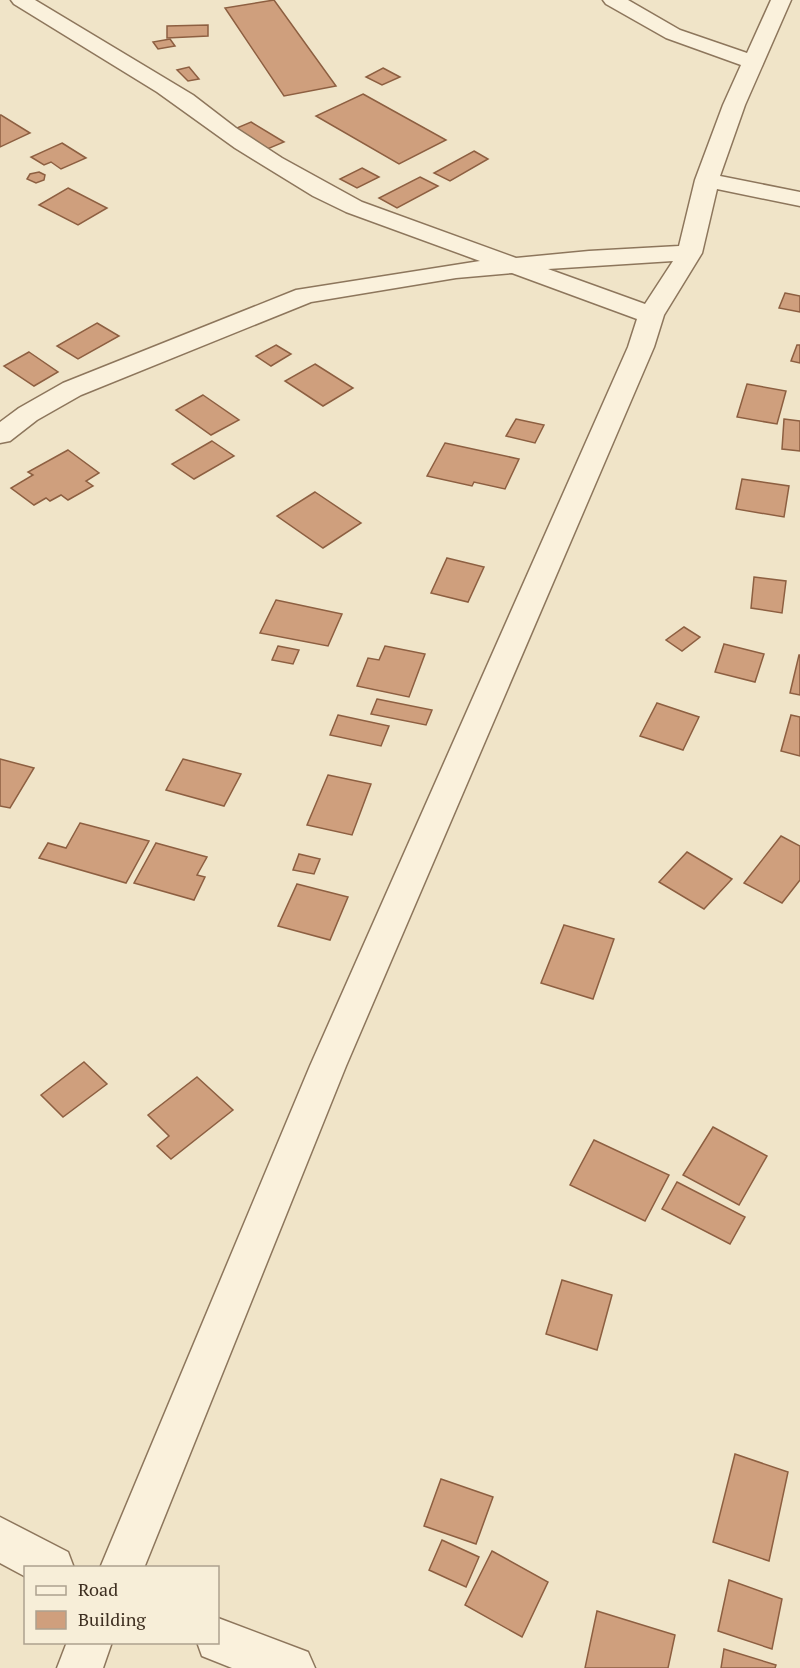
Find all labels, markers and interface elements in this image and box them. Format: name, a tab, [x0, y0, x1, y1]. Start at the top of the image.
legend	[24, 1566, 219, 1644]
text: Road	[78, 1577, 118, 1601]
text: Building	[78, 1607, 146, 1631]

